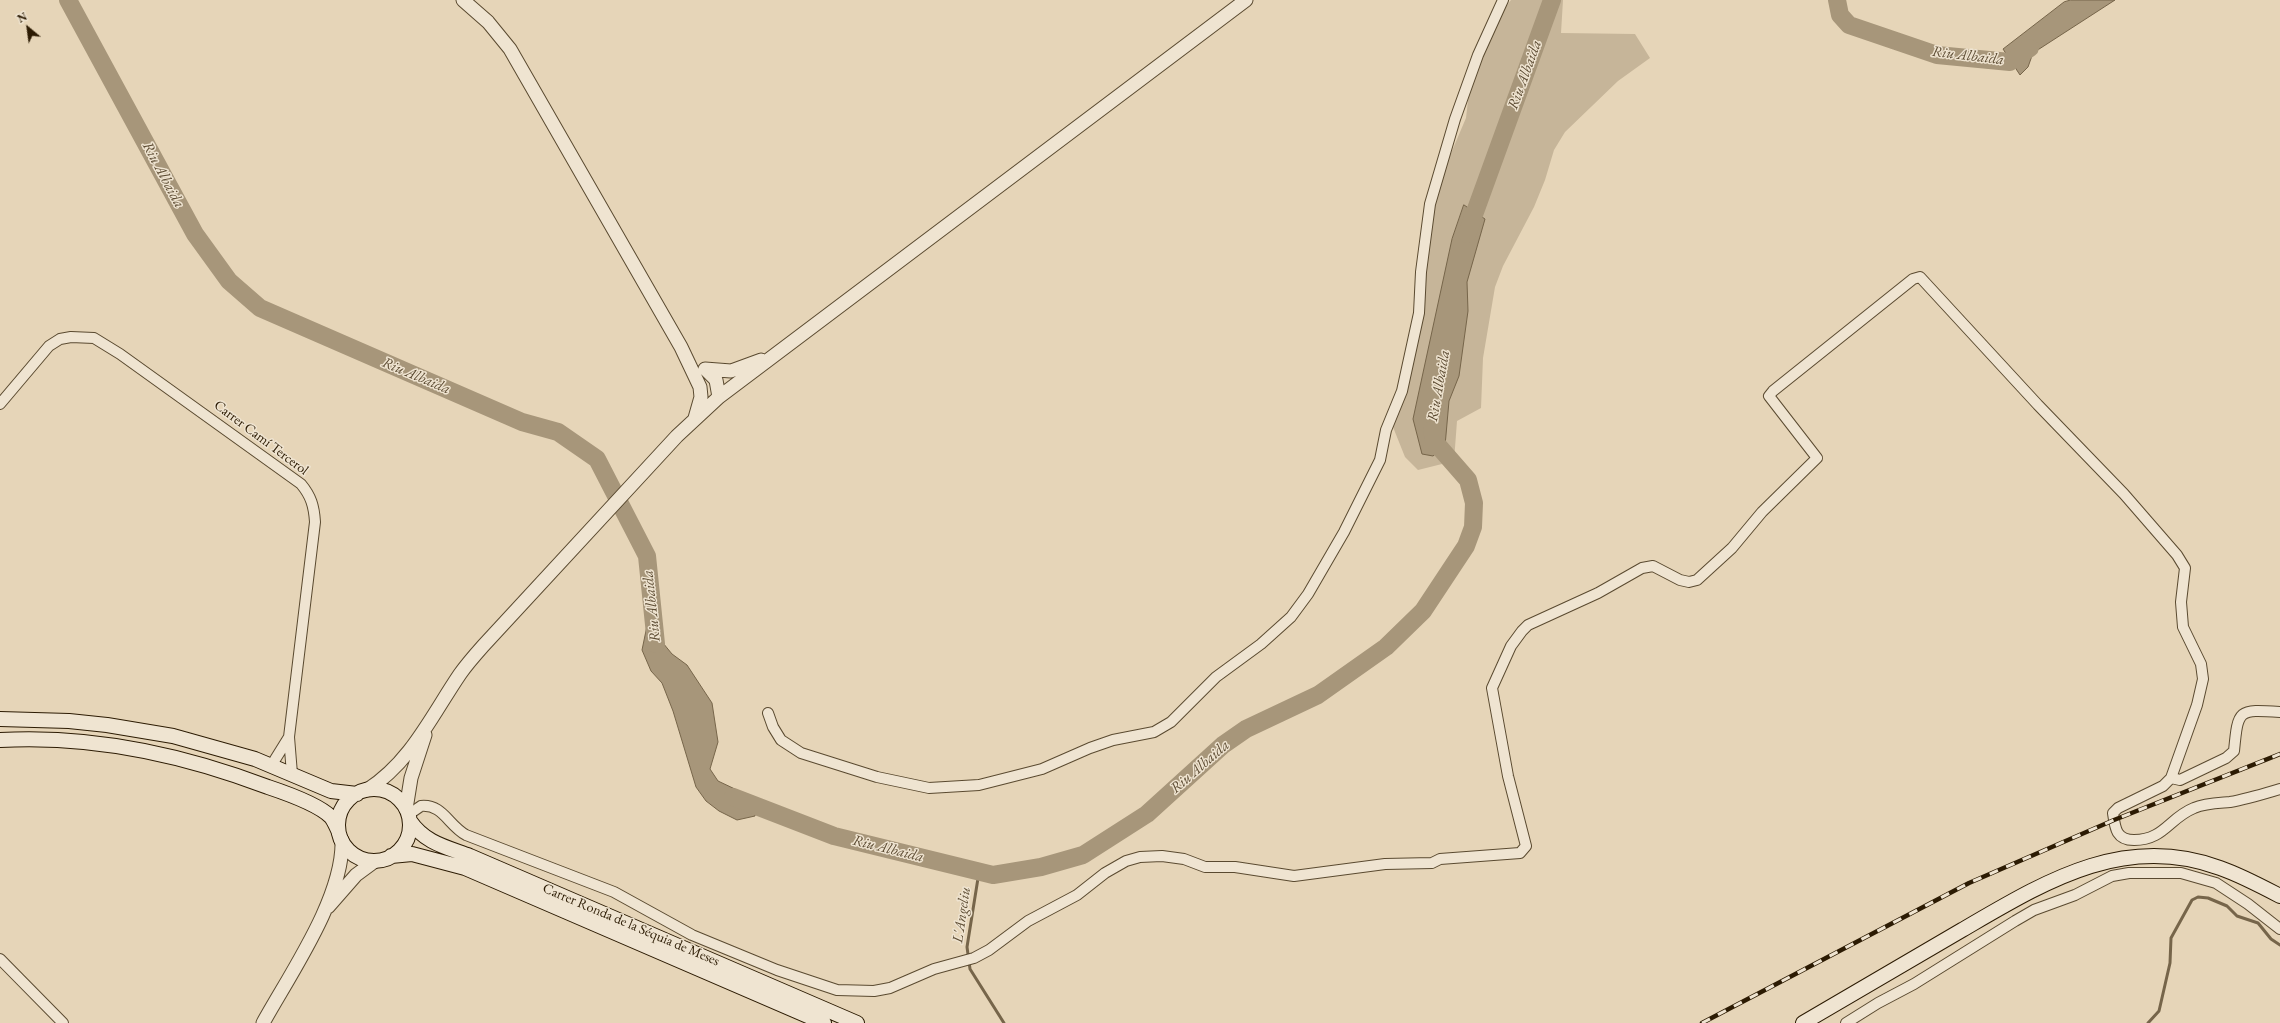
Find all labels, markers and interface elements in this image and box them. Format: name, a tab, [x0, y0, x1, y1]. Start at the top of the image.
north arrow	[8, 8, 48, 48]
text: N	[15, 9, 29, 26]
water label: Riu Albaida	[1504, 38, 1546, 112]
water label: Riu Albaida	[1931, 43, 2005, 69]
water label: Riu Albaida	[138, 139, 188, 211]
water label: Riu Albaida	[1424, 349, 1454, 423]
water label: Riu Albaida	[379, 354, 453, 398]
street label: Carrer Camí Tercerol	[210, 397, 312, 479]
water label: Riu Albaida	[639, 569, 665, 643]
water label: Riu Albaida	[1167, 736, 1233, 798]
water label: Riu Albaida	[851, 832, 925, 866]
street label: Carrer Ronda de la Séquia de Meses	[540, 880, 722, 970]
water label: L'Angeliu	[949, 886, 975, 944]

